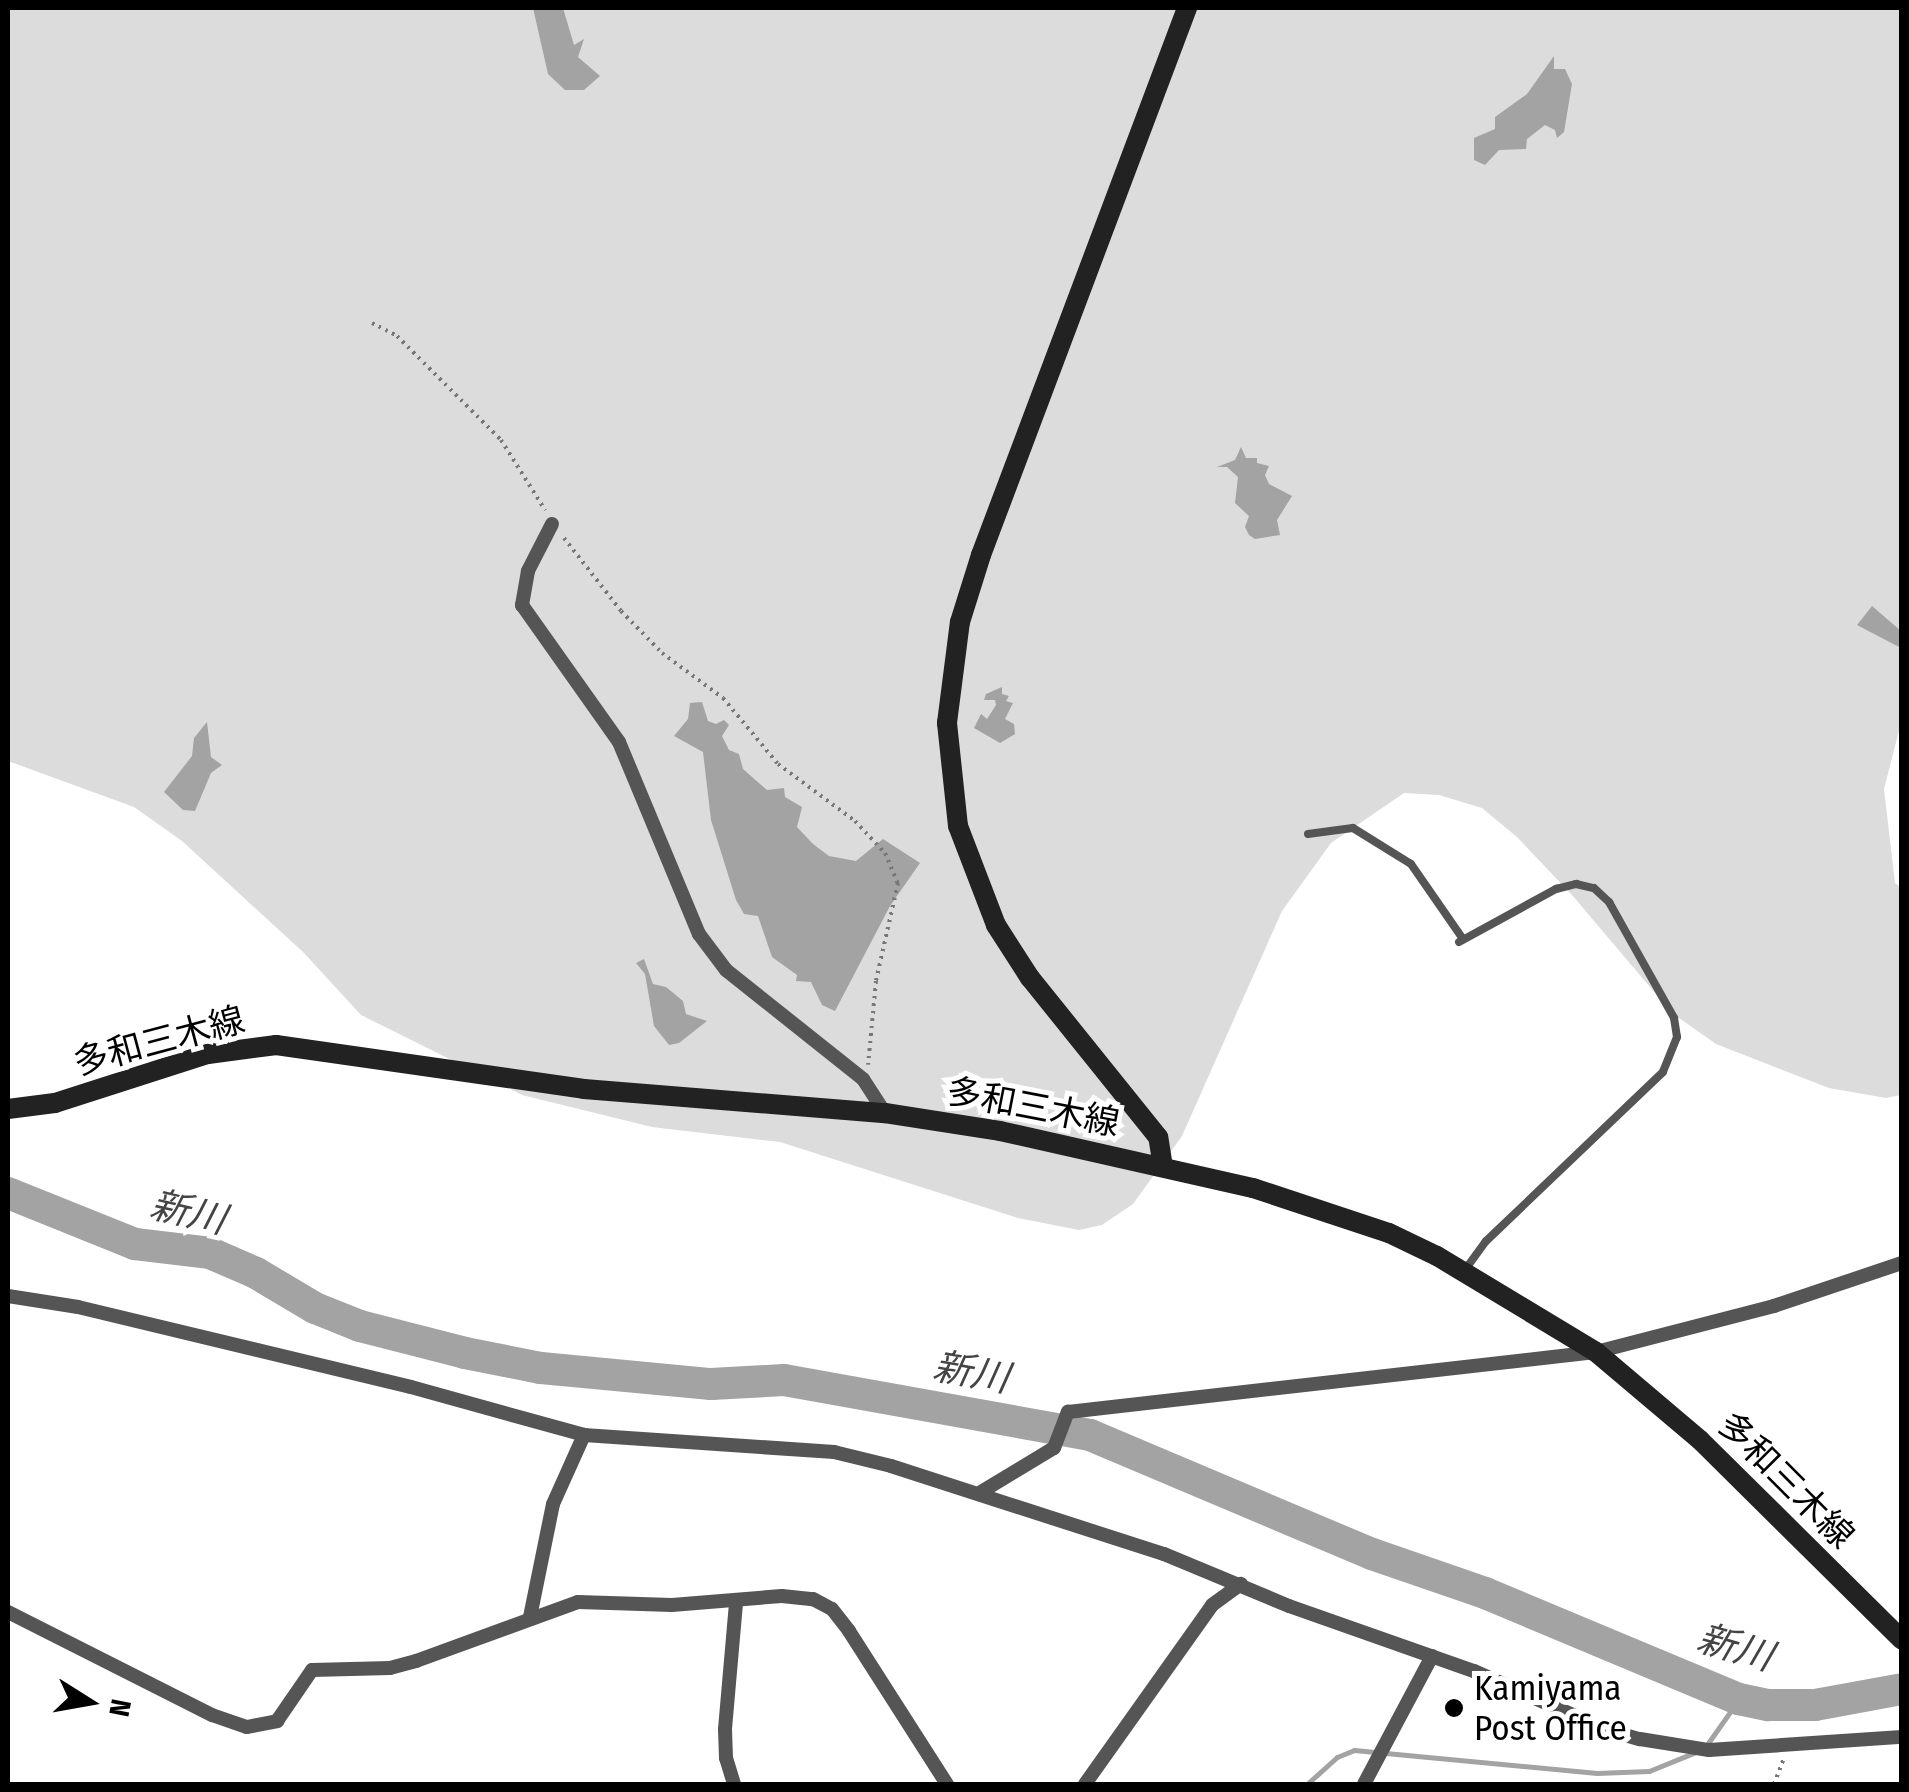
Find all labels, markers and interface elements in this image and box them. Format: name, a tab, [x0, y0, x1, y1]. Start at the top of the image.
street label: 多和三木線	[69, 998, 249, 1084]
street label: 多和三木線	[943, 1070, 1123, 1144]
water label: 新川	[146, 1182, 230, 1244]
water label: 新川	[930, 1344, 1012, 1402]
street label: 多和三木線	[1709, 1403, 1863, 1557]
water label: 新川	[1692, 1616, 1778, 1680]
north arrow	[40, 1652, 140, 1752]
place label: Kamiyama Post Office	[1474, 1667, 1627, 1749]
text: N	[102, 1696, 138, 1719]
marker: Kamiyama Post Office	[1443, 1697, 1465, 1719]

